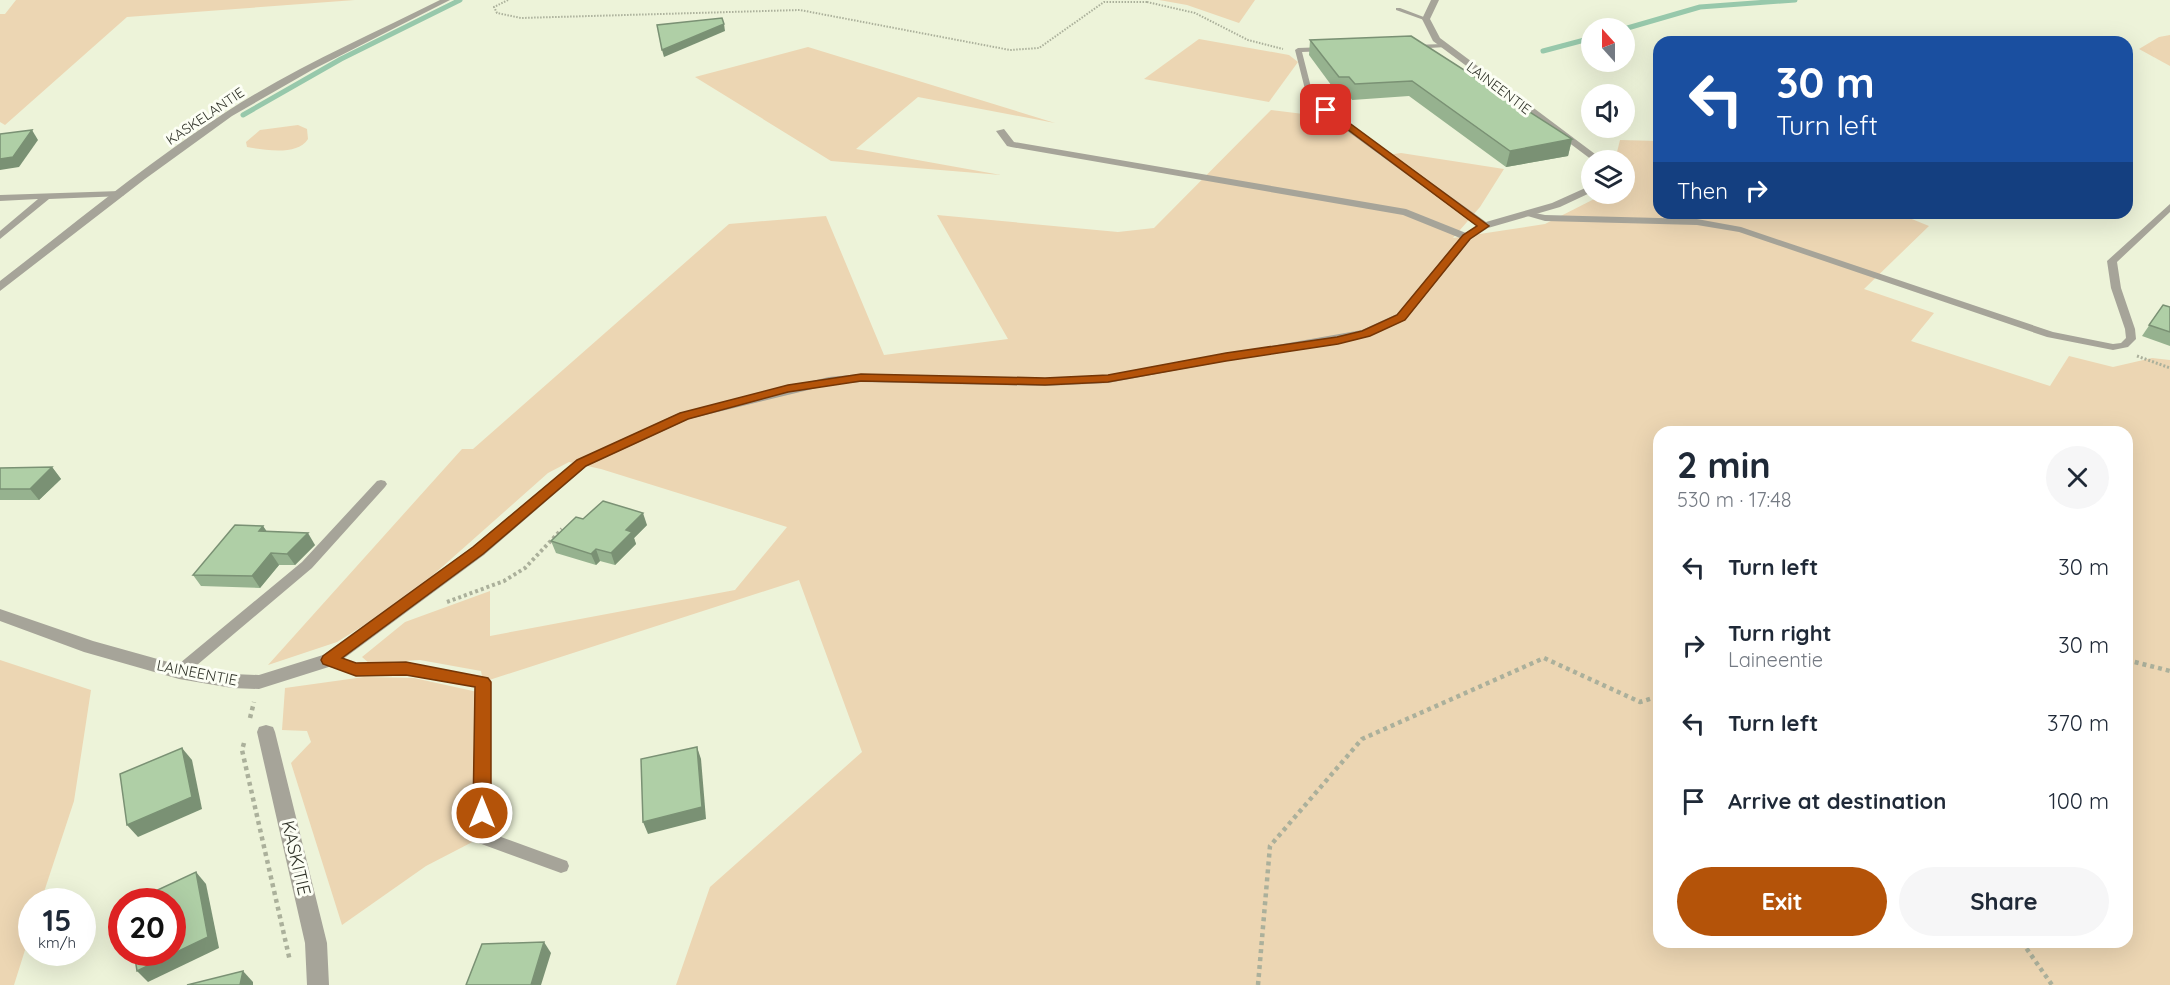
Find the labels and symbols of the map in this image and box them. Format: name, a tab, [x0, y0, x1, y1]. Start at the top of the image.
north arrow	[1581, 18, 1635, 72]
street label: LAINEENTIE	[1463, 58, 1535, 118]
street label: KASKELANTIE	[162, 83, 248, 149]
pin	[1300, 84, 1351, 135]
street label: LAINEENTIE	[155, 655, 239, 690]
position arrow	[450, 781, 514, 845]
street label: KASKITIE	[277, 818, 316, 898]
speed limit sign: 20	[108, 888, 186, 966]

